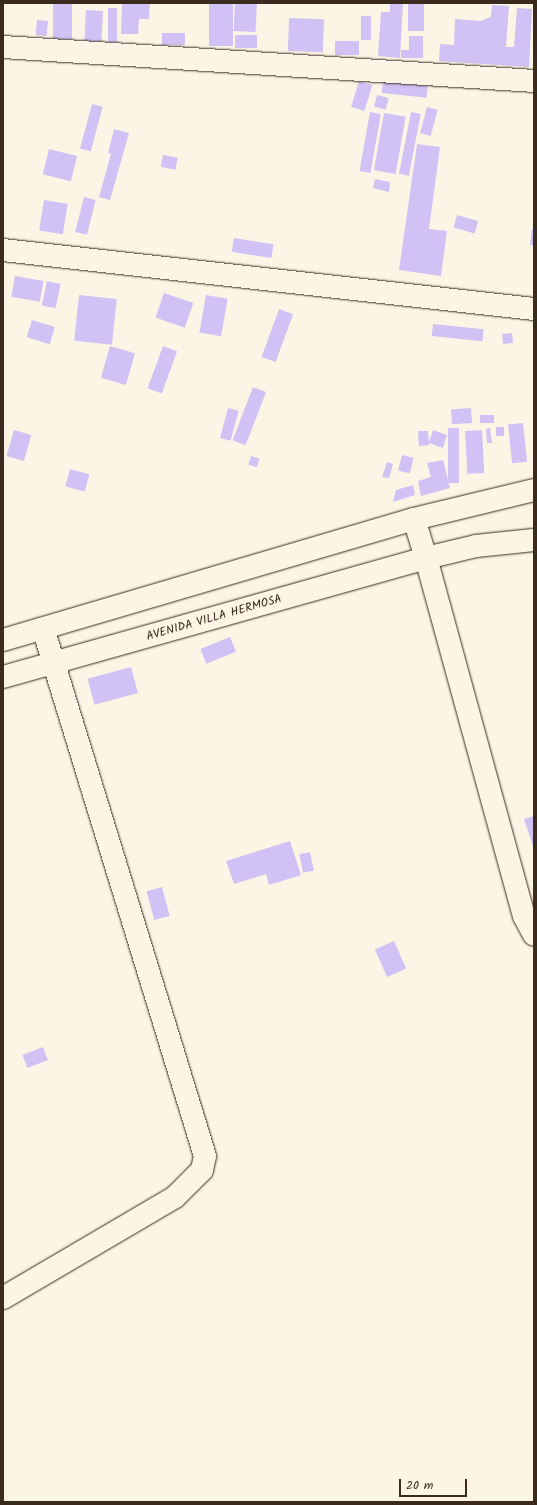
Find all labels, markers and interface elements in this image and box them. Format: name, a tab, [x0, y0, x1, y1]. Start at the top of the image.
street label: AVENIDA VILLA HERMOSA	[145, 592, 283, 644]
scale bar	[401, 1471, 469, 1497]
text: 20 m	[406, 1476, 433, 1495]

